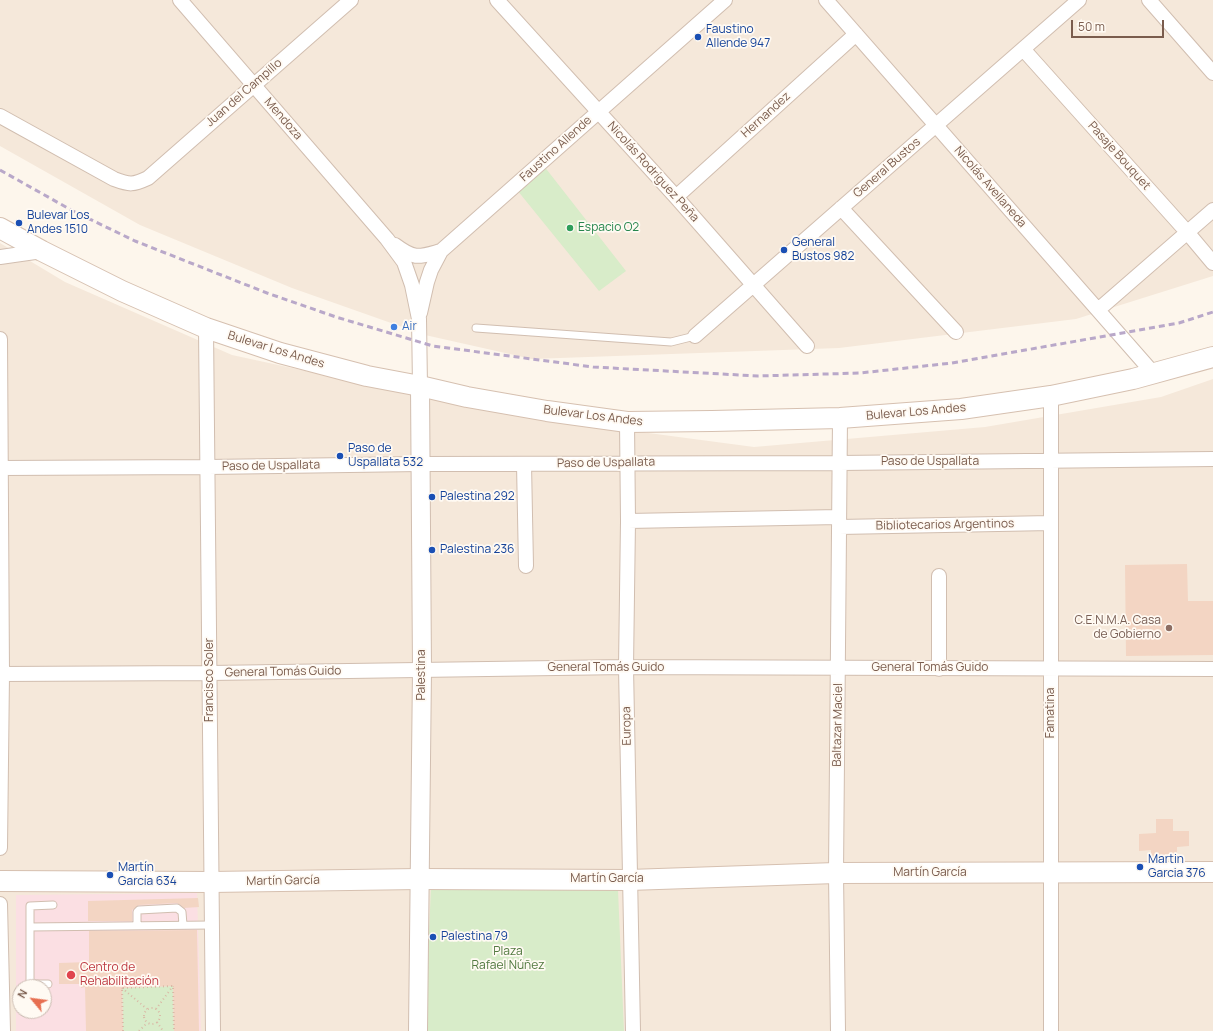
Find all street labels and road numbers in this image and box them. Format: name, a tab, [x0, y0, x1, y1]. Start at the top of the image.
street label: Juan del Campillo	[203, 56, 285, 130]
street label: Hernandez	[739, 89, 793, 141]
street label: Mendoza	[261, 95, 305, 143]
street label: Faustino Allende	[517, 113, 595, 185]
street label: Nicolás Rodríguez Peña	[604, 119, 702, 225]
street label: Pasaje Bouquet	[1085, 119, 1153, 193]
street label: General Bustos	[851, 135, 923, 201]
street label: Nicolás Avellaneda	[951, 143, 1029, 231]
street label: Bulevar Los Andes	[226, 328, 326, 372]
street label: Bulevar Los Andes	[865, 400, 967, 424]
street label: Bulevar Los Andes	[542, 403, 644, 429]
street label: Paso de Uspallata	[557, 455, 655, 471]
street label: Paso de Uspallata	[881, 455, 979, 469]
street label: Paso de Uspallata	[222, 458, 320, 474]
street label: Bibliotecarios Argentinos	[876, 517, 1014, 533]
street label: Francisco Soler	[203, 638, 217, 722]
street label: Palestina	[415, 649, 429, 701]
street label: General Tomás Guido	[548, 661, 664, 675]
street label: General Tomás Guido	[872, 661, 988, 675]
street label: General Tomás Guido	[224, 664, 342, 680]
street label: Baltazar Maciel	[830, 683, 846, 767]
street label: Famatina	[1044, 688, 1058, 738]
street label: Europa	[619, 706, 635, 746]
street label: Martín García	[893, 866, 967, 880]
street label: Martín García	[570, 872, 644, 886]
street label: Martín García	[246, 873, 320, 889]

